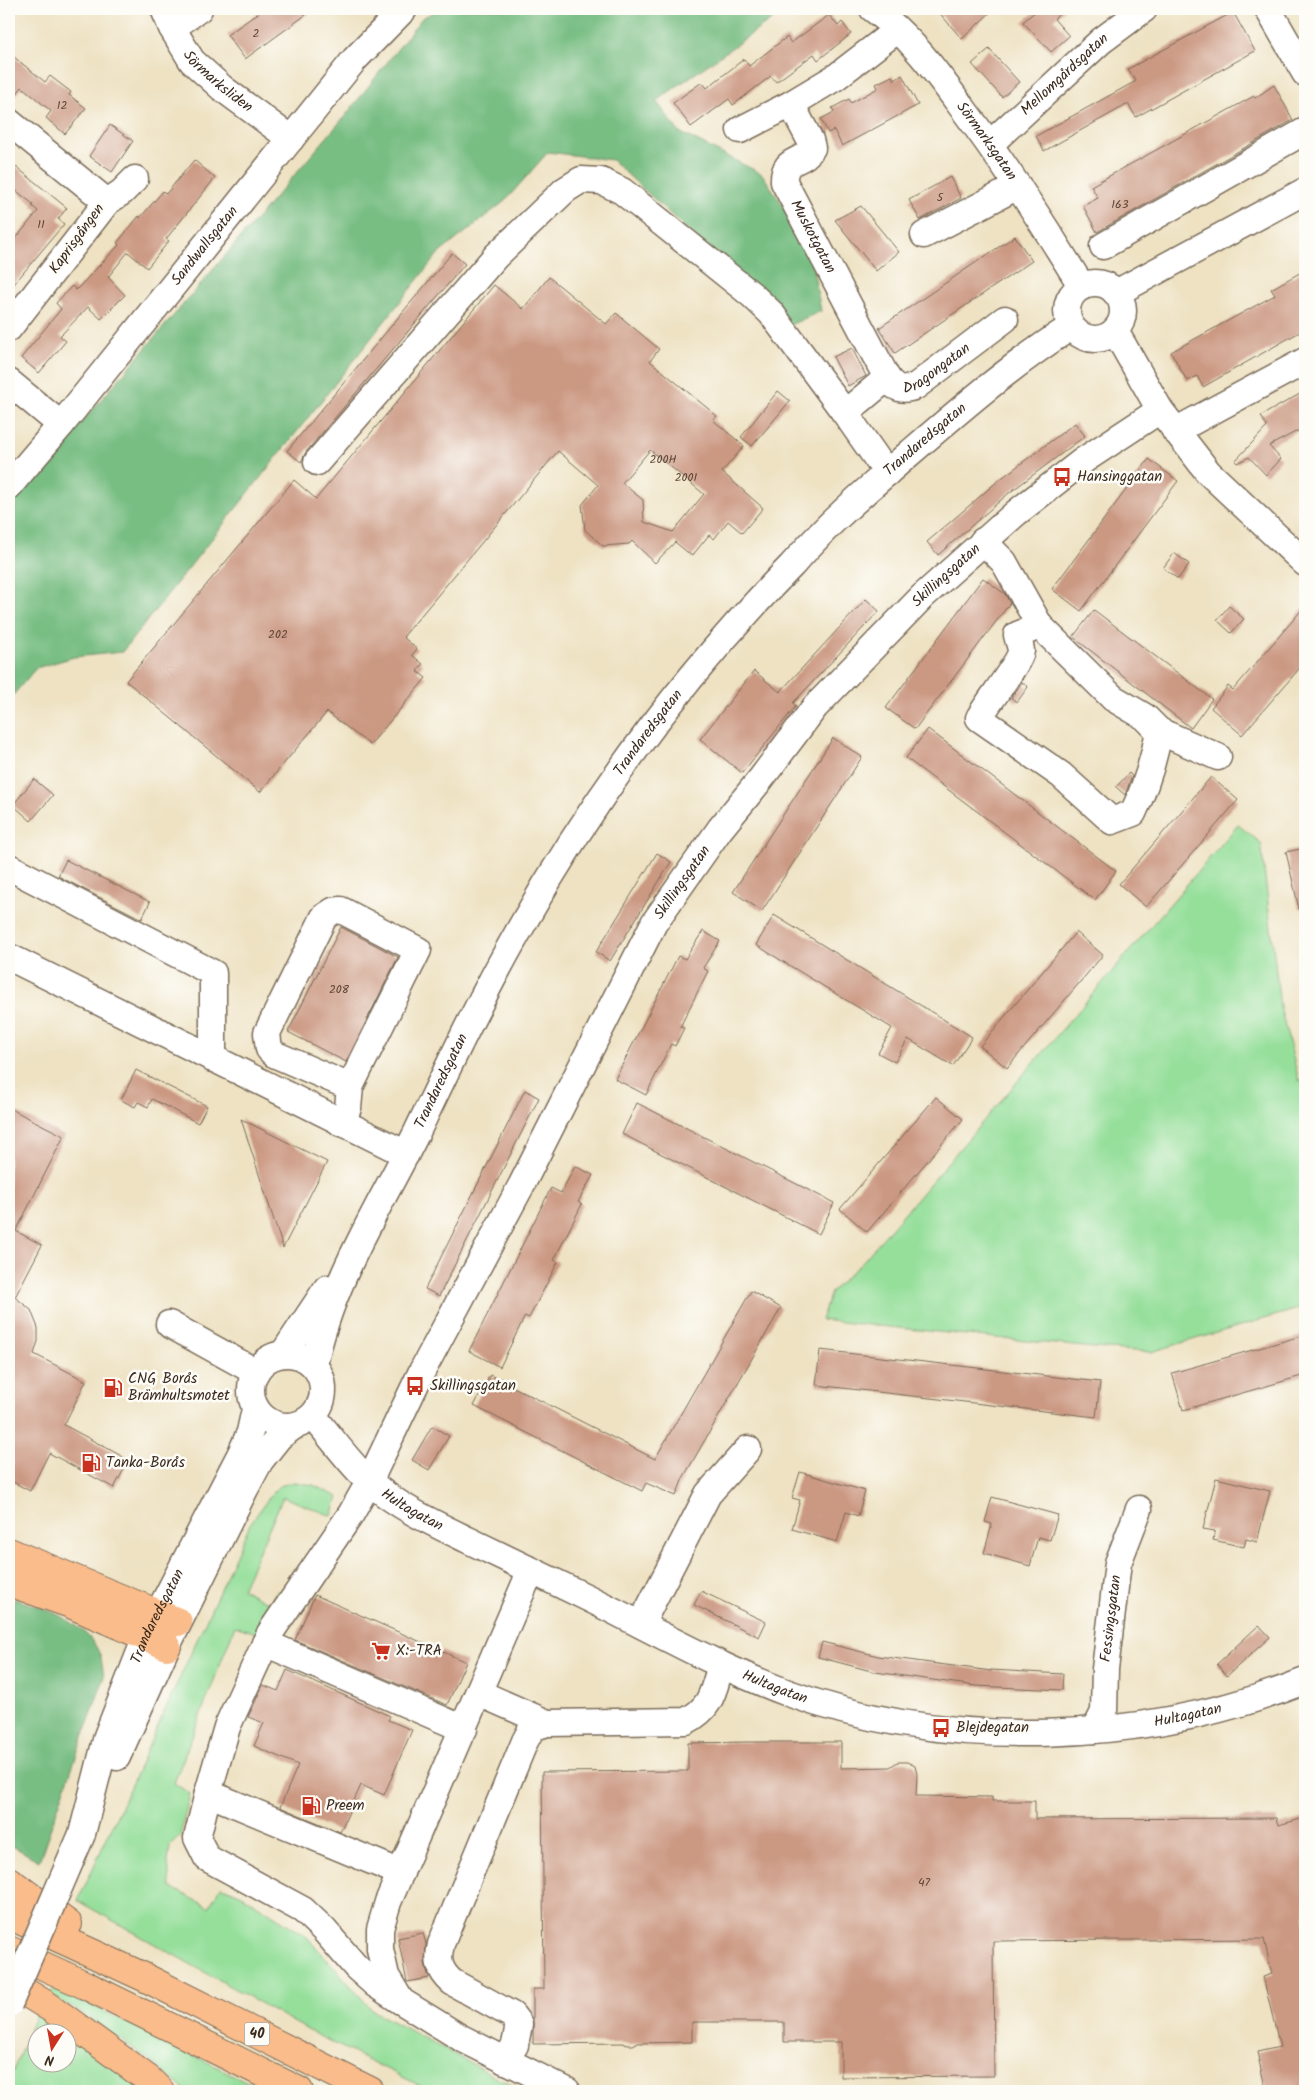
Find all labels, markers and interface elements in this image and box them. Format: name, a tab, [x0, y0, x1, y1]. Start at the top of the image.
house number: 2	[253, 24, 260, 43]
street label: Mellomgårdsgatan	[1015, 27, 1114, 122]
street label: Sörmarksliden	[176, 46, 258, 119]
house number: 12	[57, 96, 67, 115]
street label: Sörmarksgatan	[950, 97, 1023, 186]
house number: 5	[937, 188, 945, 207]
house number: 163	[1111, 195, 1129, 214]
street label: Muskotgatan	[783, 196, 842, 278]
street label: Kaprisgången	[43, 199, 111, 279]
street label: Sandwallsgatan	[165, 201, 245, 291]
house number: 11	[37, 215, 45, 234]
street label: Dragongatan	[901, 337, 976, 401]
street label: Trandaredsgatan	[878, 397, 972, 483]
house number: 200H	[649, 450, 677, 469]
place label: Hansinggatan	[1077, 465, 1162, 489]
bus stop icon: Hansinggatan	[1051, 466, 1073, 488]
house number: 200I	[675, 468, 698, 487]
street label: Skillingsgatan	[906, 538, 986, 613]
house number: 202	[268, 625, 288, 644]
street label: Trandaredsgatan	[608, 684, 689, 781]
street label: Skillingsgatan	[648, 840, 717, 925]
house number: 208	[329, 980, 350, 999]
street label: Trandaredsgatan	[408, 1029, 475, 1133]
place label: CNG Borås Brämhultsmotet	[128, 1367, 230, 1408]
place label: Skillingsgatan	[430, 1374, 516, 1398]
bus stop icon: Skillingsgatan	[404, 1375, 426, 1397]
fuel station icon: CNG Borås Brämhultsmotet	[102, 1377, 124, 1399]
place label: Tanka-Borås	[106, 1451, 185, 1475]
fuel station icon: Tanka-Borås	[80, 1452, 102, 1474]
street label: Hultagatan	[376, 1483, 447, 1538]
street label: Trandaredsgatan	[125, 1565, 191, 1668]
street label: Fessingsgatan	[1094, 1574, 1128, 1663]
place label: X:-TRA	[396, 1639, 442, 1663]
supermarket icon: X:-TRA	[370, 1640, 392, 1662]
street label: Hultagatan	[738, 1664, 811, 1711]
street label: Hultagatan	[1152, 1697, 1224, 1734]
place label: Blejdegatan	[956, 1716, 1029, 1740]
bus stop icon: Blejdegatan	[930, 1717, 952, 1739]
place label: Preem	[326, 1794, 365, 1818]
fuel station icon: Preem	[300, 1795, 322, 1817]
house number: 47	[918, 1873, 931, 1892]
north arrow	[28, 2022, 78, 2072]
road number: 40	[244, 2022, 270, 2046]
text: N	[43, 2048, 56, 2071]

